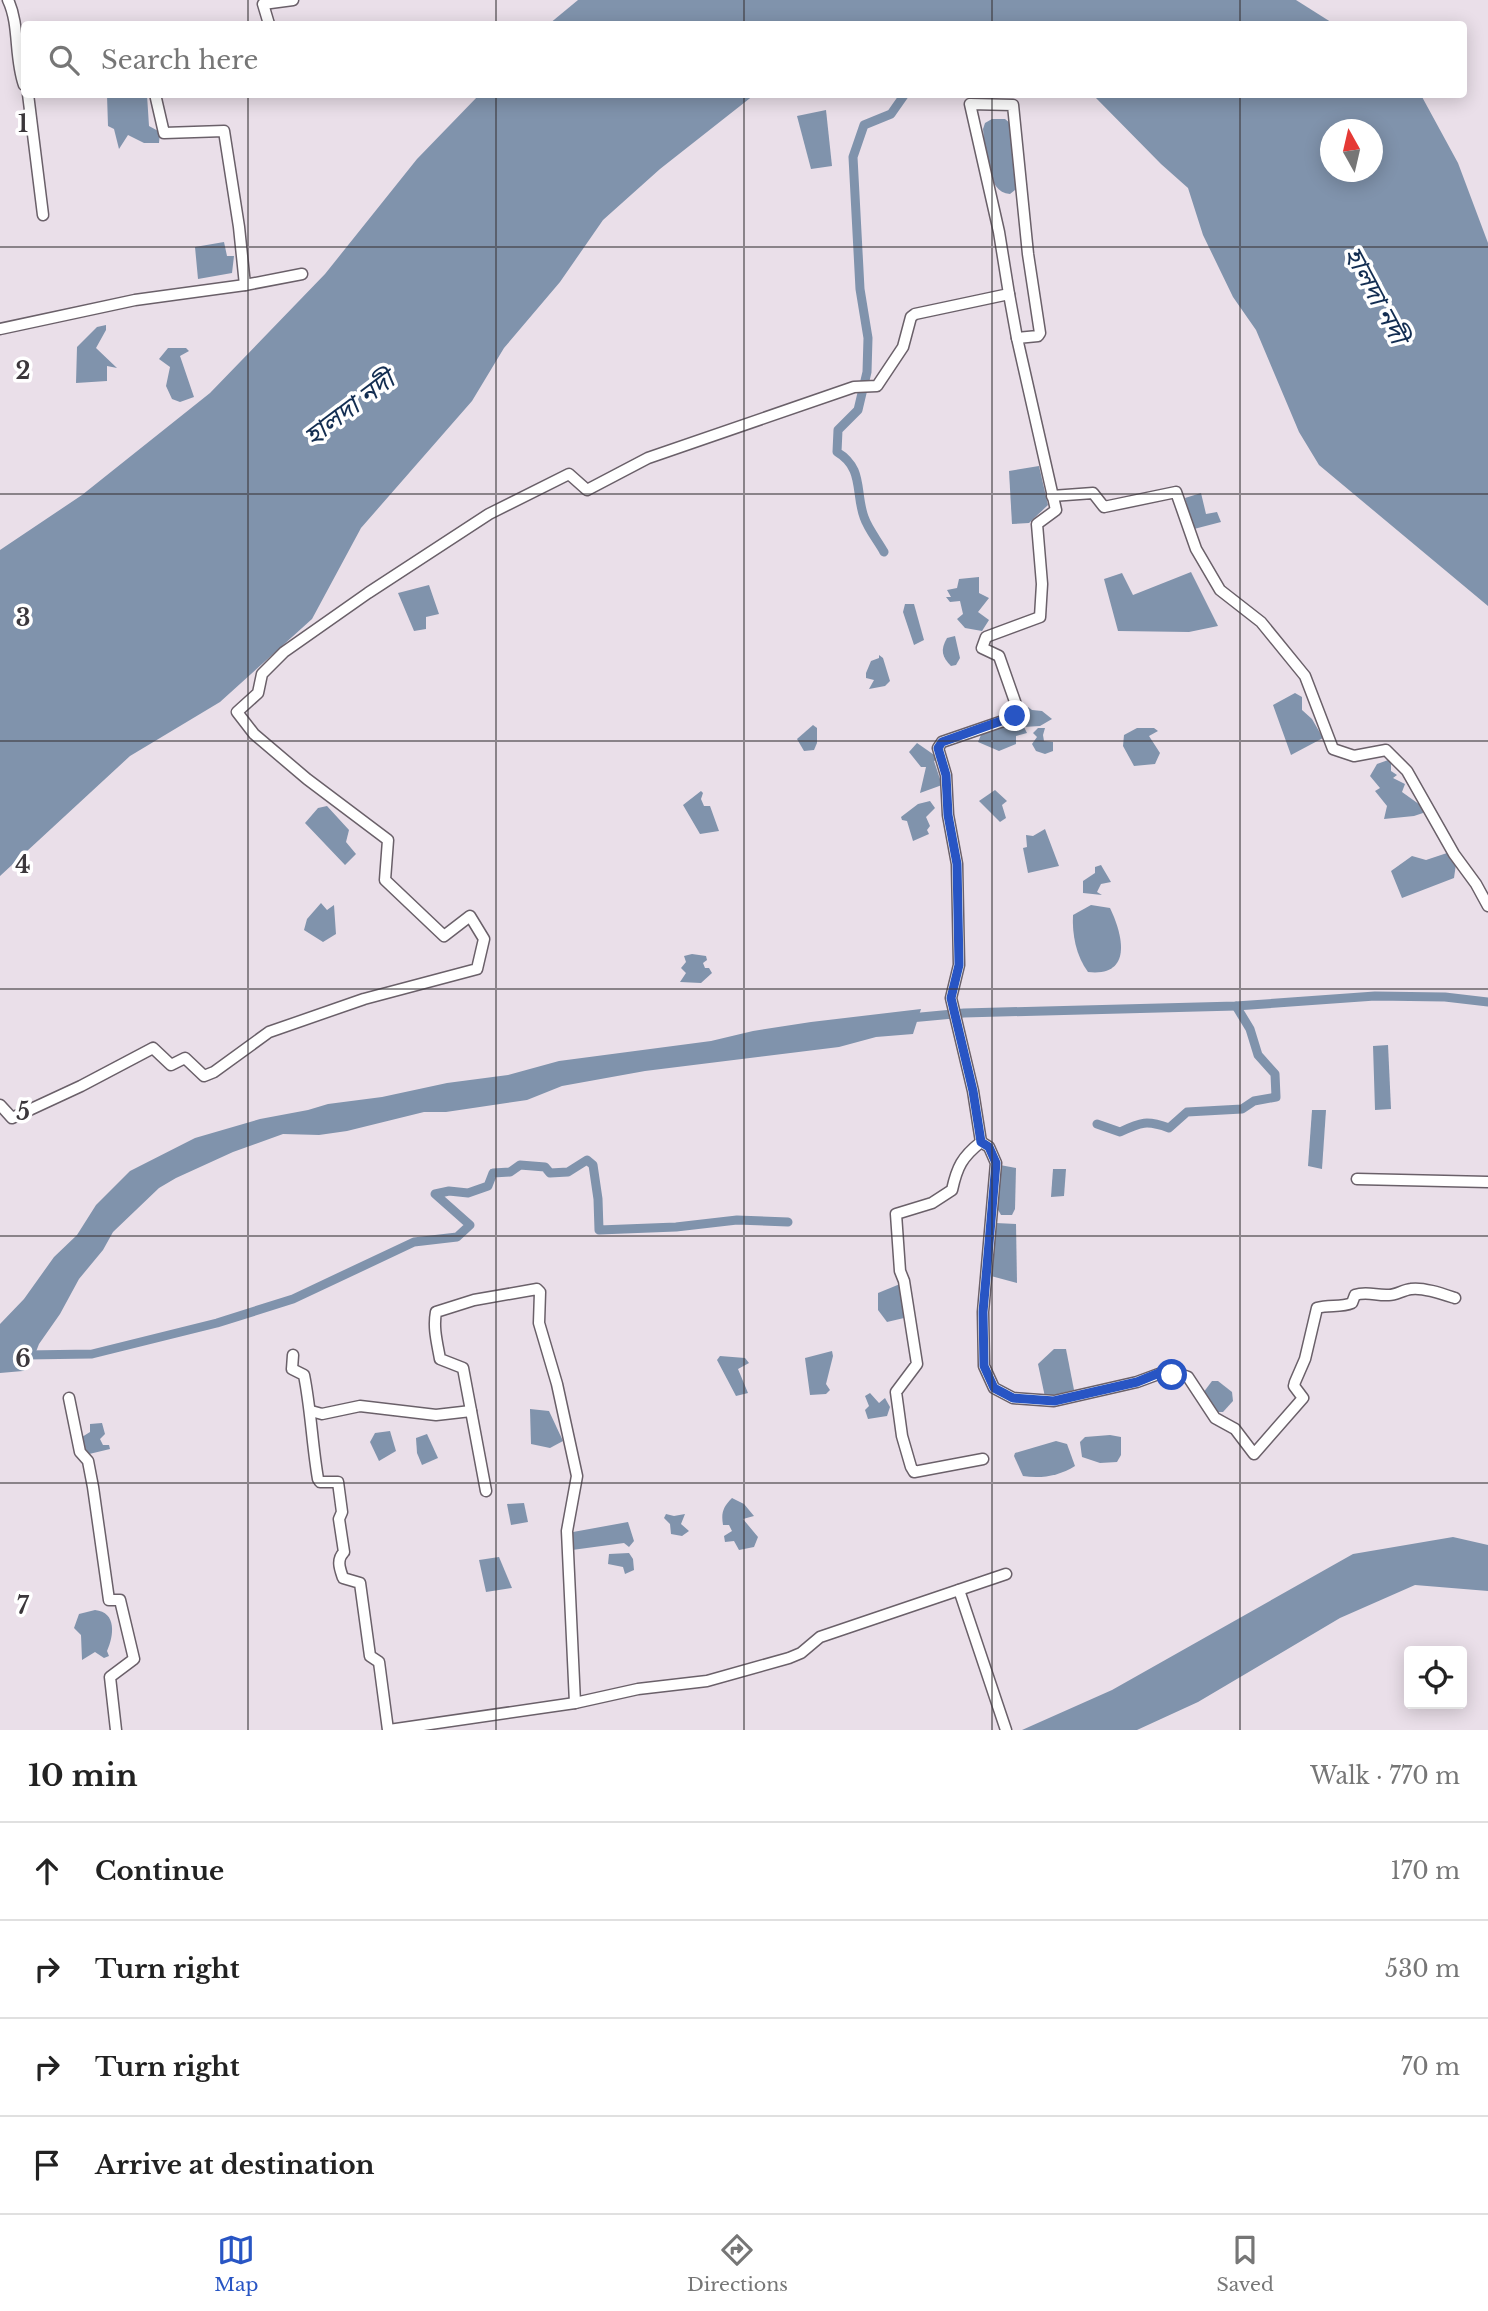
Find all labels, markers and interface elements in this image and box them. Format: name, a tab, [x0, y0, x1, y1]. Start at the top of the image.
search box	[21, 21, 1467, 98]
icon: search	[45, 41, 83, 79]
text: Search here	[101, 44, 258, 76]
text: 1	[18, 110, 28, 138]
north arrow	[1320, 119, 1383, 182]
water label: হালদা নদী	[1337, 241, 1417, 353]
text: 2	[16, 357, 30, 385]
water label: হালদা নদী	[297, 361, 405, 452]
text: 3	[16, 604, 30, 632]
route end	[999, 700, 1030, 731]
text: 4	[15, 851, 31, 879]
text: 5	[16, 1098, 30, 1126]
text: 6	[15, 1345, 31, 1373]
route start	[1156, 1359, 1187, 1390]
text: 7	[17, 1592, 30, 1620]
map controls	[1404, 1646, 1467, 1709]
button: locate	[1404, 1646, 1467, 1709]
text: 10 min	[28, 1757, 138, 1794]
text: Walk · 770 m	[1310, 1762, 1460, 1790]
icon: ahead	[28, 1852, 66, 1890]
text: Continue	[95, 1855, 224, 1887]
text: 170 m	[1390, 1857, 1460, 1885]
icon: right	[28, 1950, 66, 1988]
text: Turn right	[95, 1953, 240, 1985]
text: 530 m	[1385, 1955, 1460, 1983]
icon: right	[28, 2048, 66, 2086]
text: Turn right	[95, 2051, 240, 2083]
text: 70 m	[1401, 2053, 1460, 2081]
icon: arrive	[28, 2146, 66, 2184]
text: Arrive at destination	[95, 2149, 375, 2181]
tab: Map	[214, 2231, 258, 2296]
tab: Directions	[687, 2231, 788, 2296]
tab: Saved	[1216, 2231, 1274, 2296]

